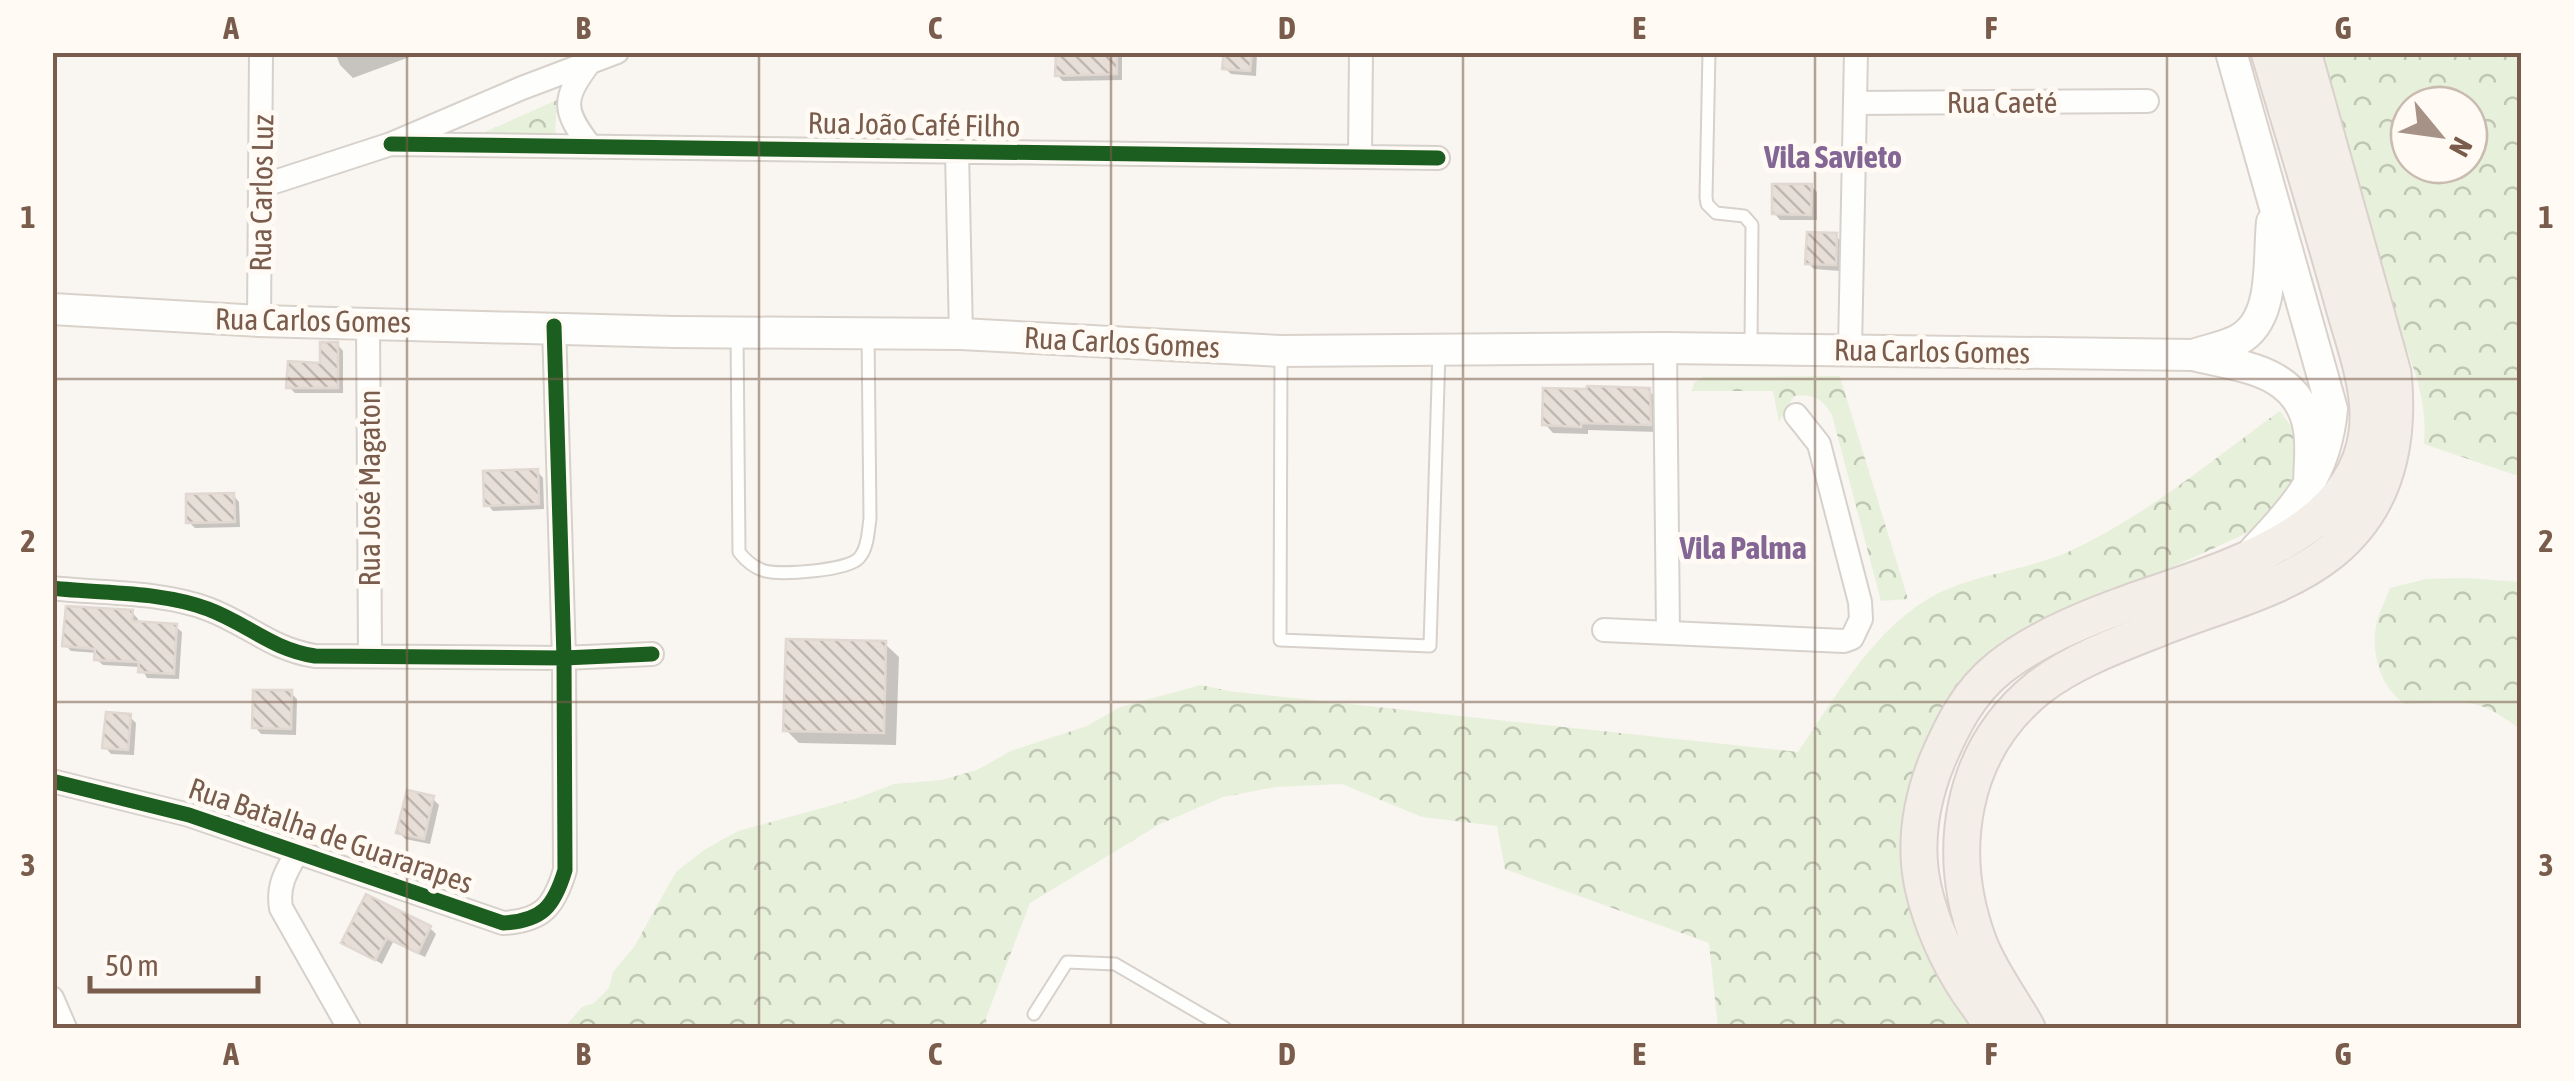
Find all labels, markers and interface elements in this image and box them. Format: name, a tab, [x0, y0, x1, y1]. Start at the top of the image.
text: A	[222, 9, 239, 46]
text: B	[575, 9, 591, 46]
text: C	[928, 9, 943, 46]
text: D	[1278, 9, 1296, 46]
text: E	[1632, 9, 1646, 46]
text: F	[1985, 9, 1998, 46]
text: G	[2335, 9, 2352, 46]
street label: Rua Caeté	[1947, 85, 2057, 119]
north arrow	[2389, 85, 2489, 185]
street label: Rua João Café Filho	[807, 105, 1021, 143]
street label: Rua Carlos Luz	[243, 114, 279, 272]
text: N	[2443, 132, 2479, 162]
district label: Vila Savieto	[1763, 138, 1902, 175]
text: 1	[20, 198, 36, 235]
text: 1	[2538, 198, 2554, 235]
street label: Rua Carlos Gomes	[215, 301, 411, 339]
street label: Rua Carlos Gomes	[1023, 320, 1221, 364]
street label: Rua Carlos Gomes	[1834, 332, 2030, 370]
street label: Rua José Magaton	[352, 390, 386, 586]
text: 2	[20, 522, 36, 559]
text: 2	[2538, 522, 2554, 559]
district label: Vila Palma	[1678, 529, 1807, 566]
street label: Rua Batalha de Guararapes	[185, 770, 477, 900]
text: 3	[20, 846, 36, 883]
text: 3	[2538, 846, 2554, 883]
scale bar	[90, 931, 258, 993]
text: 50 m	[105, 948, 159, 982]
text: A	[222, 1035, 239, 1072]
text: B	[575, 1035, 591, 1072]
text: C	[928, 1035, 943, 1072]
text: D	[1278, 1035, 1296, 1072]
text: E	[1632, 1035, 1646, 1072]
text: F	[1985, 1035, 1998, 1072]
text: G	[2335, 1035, 2352, 1072]

